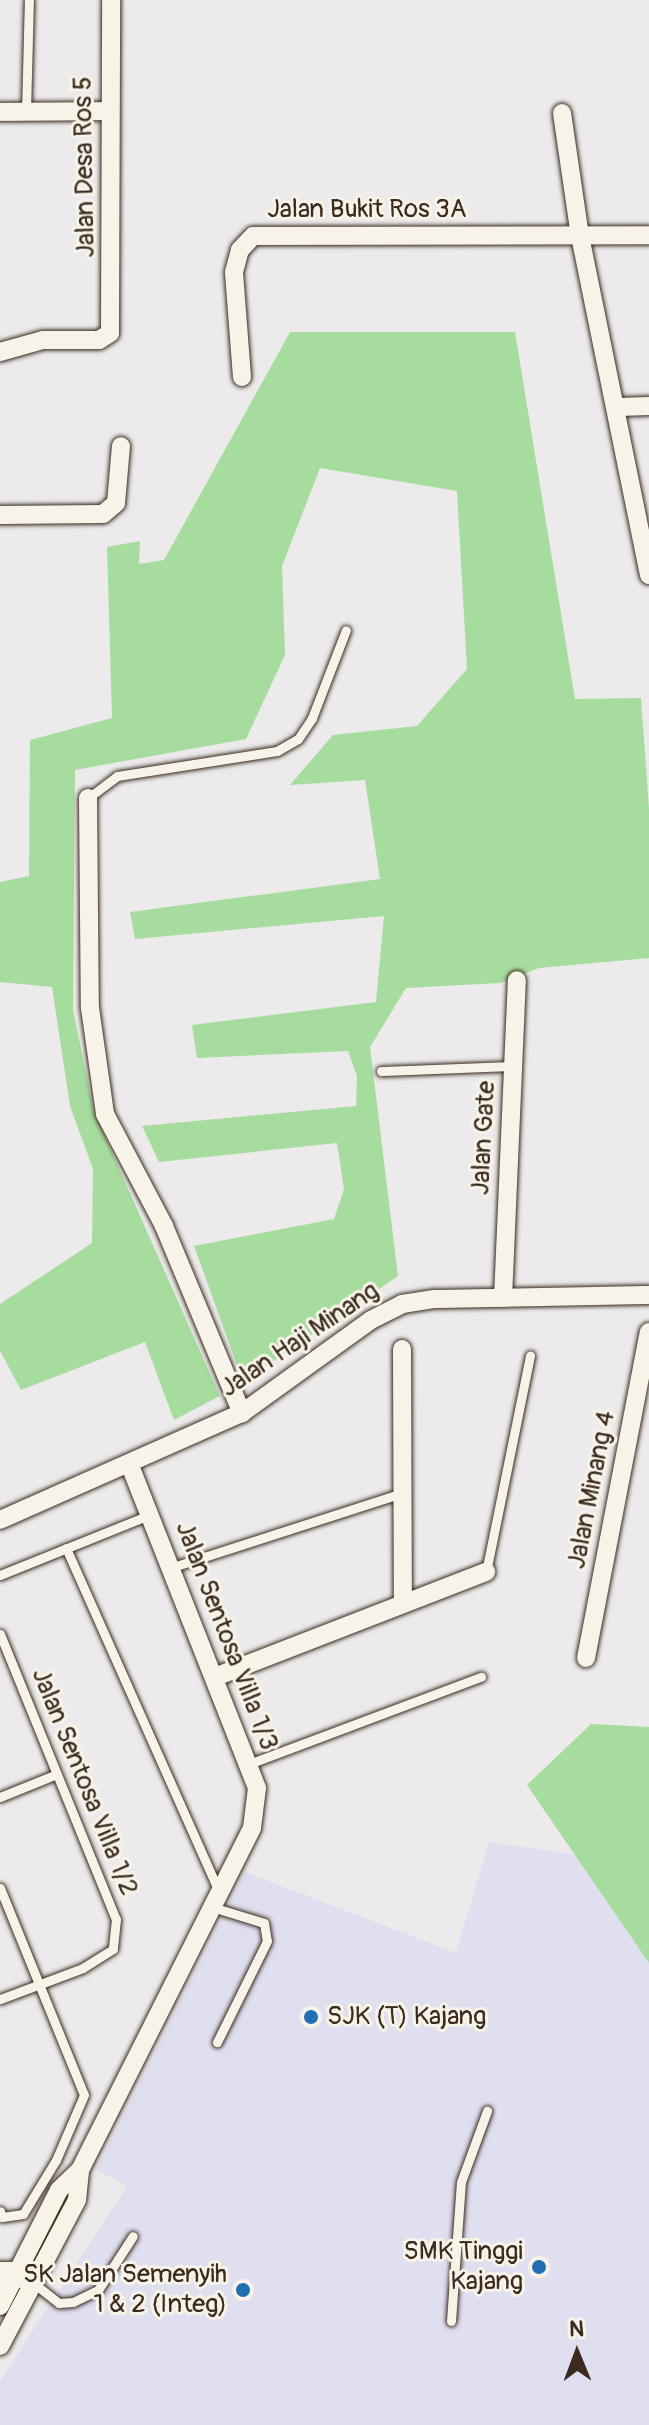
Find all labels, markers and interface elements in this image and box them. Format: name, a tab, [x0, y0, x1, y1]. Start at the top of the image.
street label: Jalan Desa Ros 5	[68, 76, 102, 258]
street label: Jalan Bukit Ros 3A	[267, 194, 467, 226]
street label: Jalan Gate	[465, 1080, 503, 1196]
street label: Jalan Haji Minang	[215, 1276, 385, 1404]
street label: Jalan Minang 4	[561, 1408, 623, 1572]
street label: Jalan Sentosa Villa 1/3	[168, 1517, 284, 1755]
street label: Jalan Sentosa Villa 1/2	[24, 1664, 144, 1900]
place label: SJK (T) Kajang	[327, 2001, 486, 2033]
marker: SJK (T) Kajang	[302, 2008, 320, 2026]
place label: SMK Tinggi Kajang	[404, 2236, 523, 2298]
marker: SMK Tinggi Kajang	[530, 2258, 548, 2276]
place label: SK Jalan Semenyih 1 & 2 (Integ)	[23, 2259, 227, 2320]
marker: SK Jalan Semenyih 1 & 2 (Integ)	[234, 2281, 252, 2299]
north arrow	[537, 2313, 617, 2393]
text: N	[569, 2315, 584, 2343]

